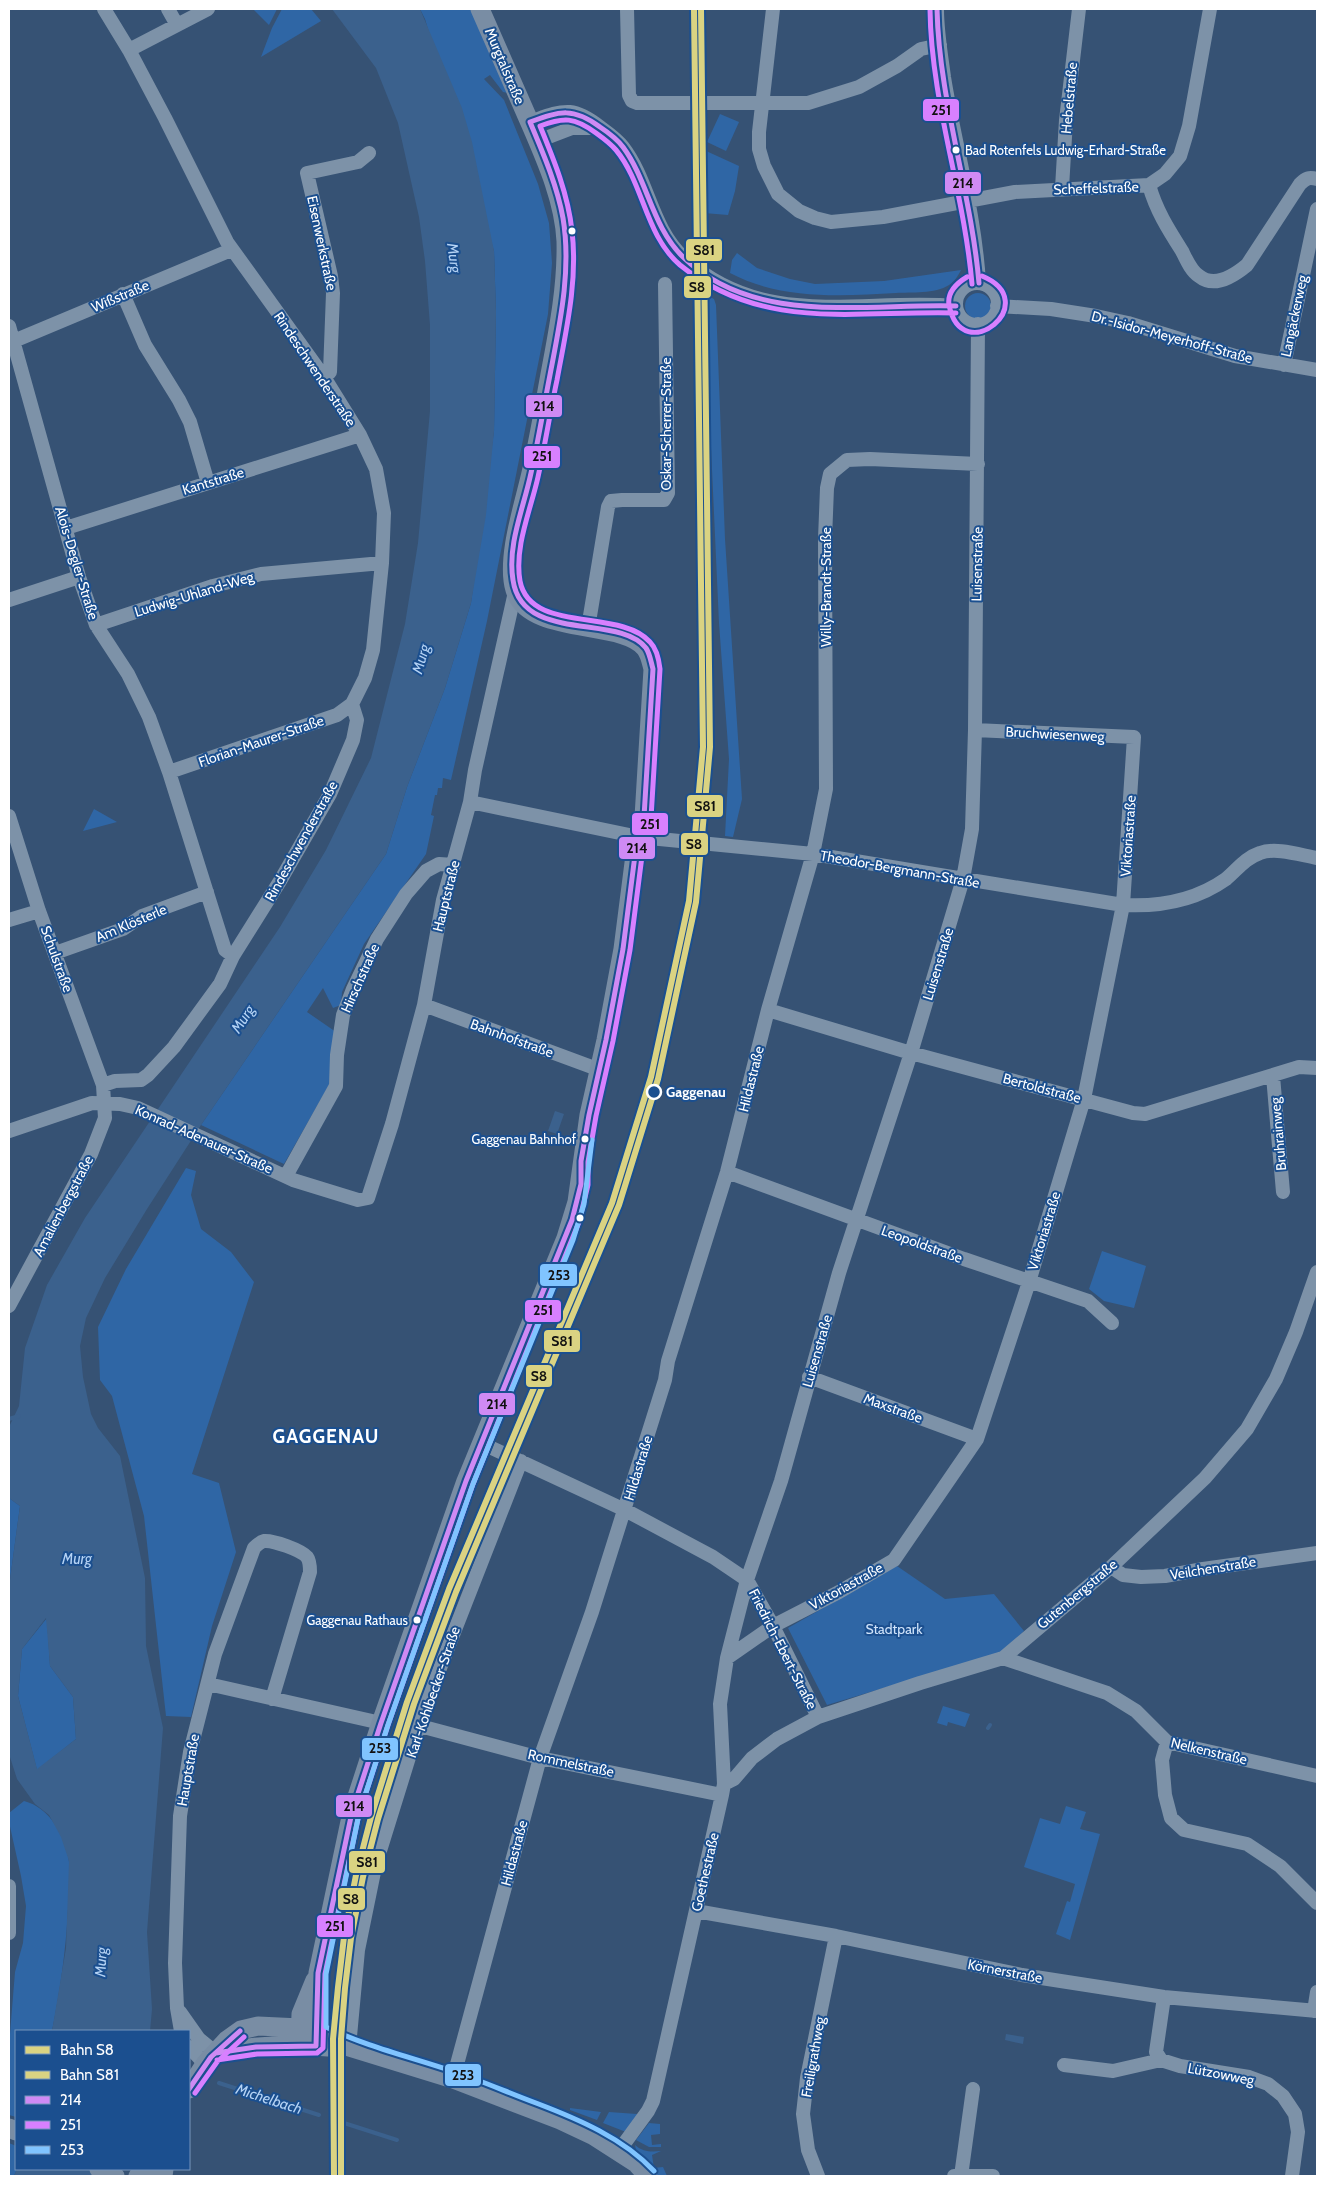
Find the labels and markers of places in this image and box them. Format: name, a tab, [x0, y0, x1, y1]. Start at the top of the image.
place label: Bad Rotenfels Ludwig-Erhard-Straße	[965, 142, 1166, 158]
marker: Bad Rotenfels Ludwig-Erhard-Straße	[951, 145, 961, 155]
unlabelled marker	[567, 226, 577, 236]
place label: Gaggenau	[666, 1083, 726, 1101]
marker: Gaggenau	[646, 1084, 662, 1100]
place label: Gaggenau Bahnhof	[471, 1131, 577, 1147]
marker: Gaggenau Bahnhof	[580, 1134, 590, 1144]
unlabelled marker	[575, 1213, 585, 1223]
place label: Gaggenau Rathaus	[306, 1612, 409, 1628]
marker: Gaggenau Rathaus	[412, 1615, 422, 1625]

